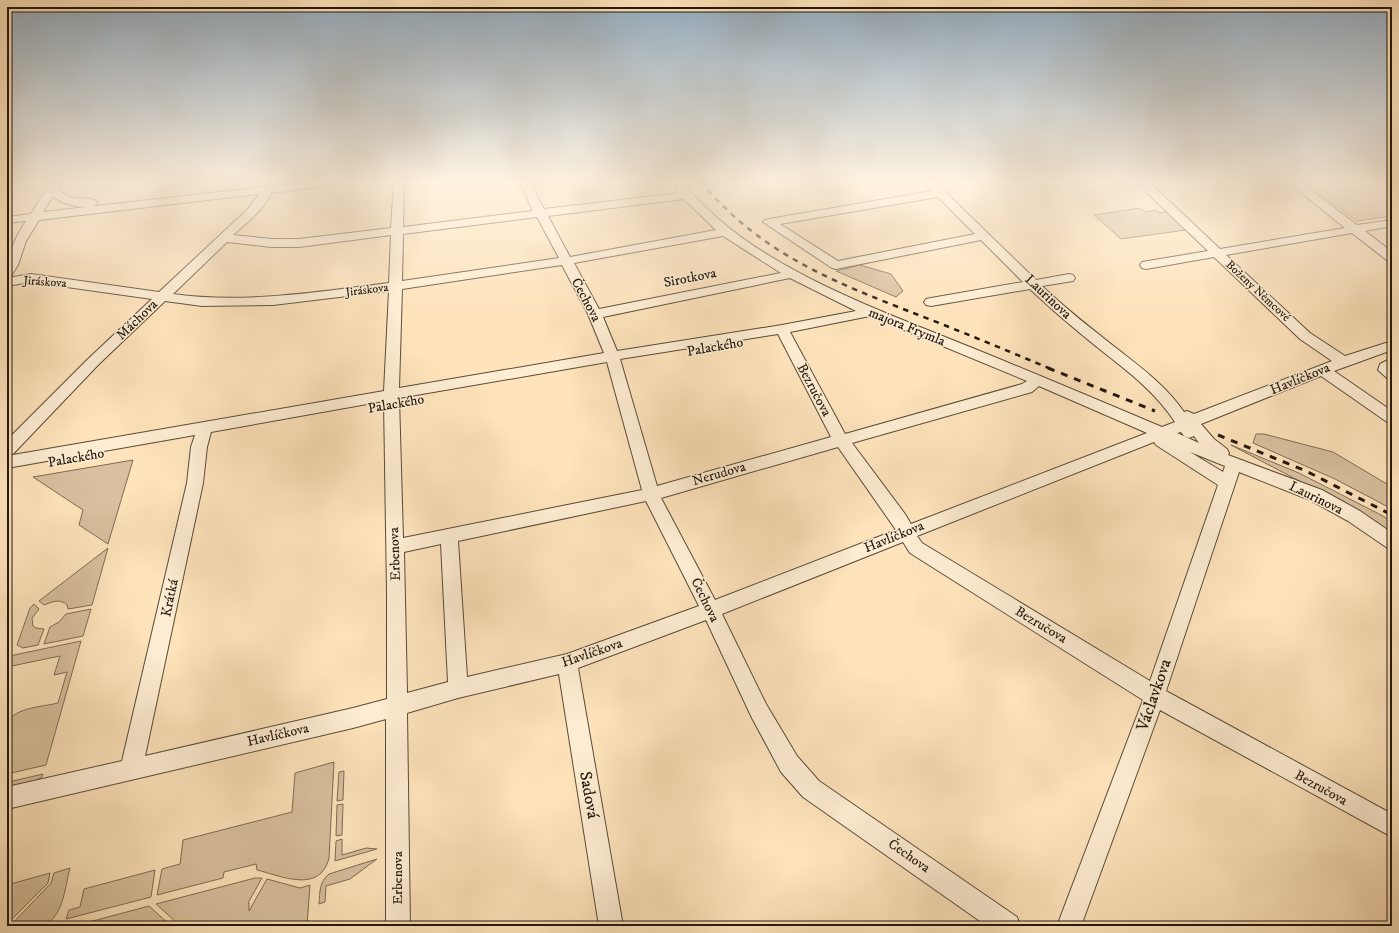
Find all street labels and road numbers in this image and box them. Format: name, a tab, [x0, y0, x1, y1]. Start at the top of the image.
street label: Boženy Němcové	[1223, 257, 1293, 325]
street label: Sirotkova	[662, 264, 718, 292]
street label: Laurinova	[1021, 271, 1075, 323]
street label: Jiráskova	[22, 273, 68, 291]
street label: Čechova	[567, 275, 605, 325]
street label: Jiráskova	[344, 280, 390, 300]
street label: Máchova	[112, 296, 162, 344]
street label: majora Frymla	[866, 303, 948, 351]
street label: Palackého	[685, 333, 745, 361]
street label: Havlíčkova	[1267, 359, 1333, 399]
street label: Bezručova	[793, 360, 836, 420]
street label: Palackého	[366, 390, 426, 418]
street label: Palackého	[46, 444, 106, 472]
street label: Nerudova	[690, 458, 748, 490]
street label: Laurinova	[1286, 477, 1346, 519]
street label: Havlíčkova	[861, 517, 927, 557]
street label: Erbenova	[385, 527, 405, 581]
street label: Čechova	[687, 575, 723, 625]
street label: Krátká	[157, 577, 183, 619]
street label: Bezručova	[1012, 602, 1070, 648]
street label: Havlíčkova	[559, 634, 625, 672]
street label: Václavkova	[1131, 655, 1177, 735]
street label: Havlíčkova	[245, 719, 311, 751]
street label: Bezručova	[1291, 766, 1351, 810]
street label: Sadová	[574, 770, 604, 821]
street label: Čechova	[884, 835, 934, 877]
street label: Erbenova	[389, 851, 407, 905]

